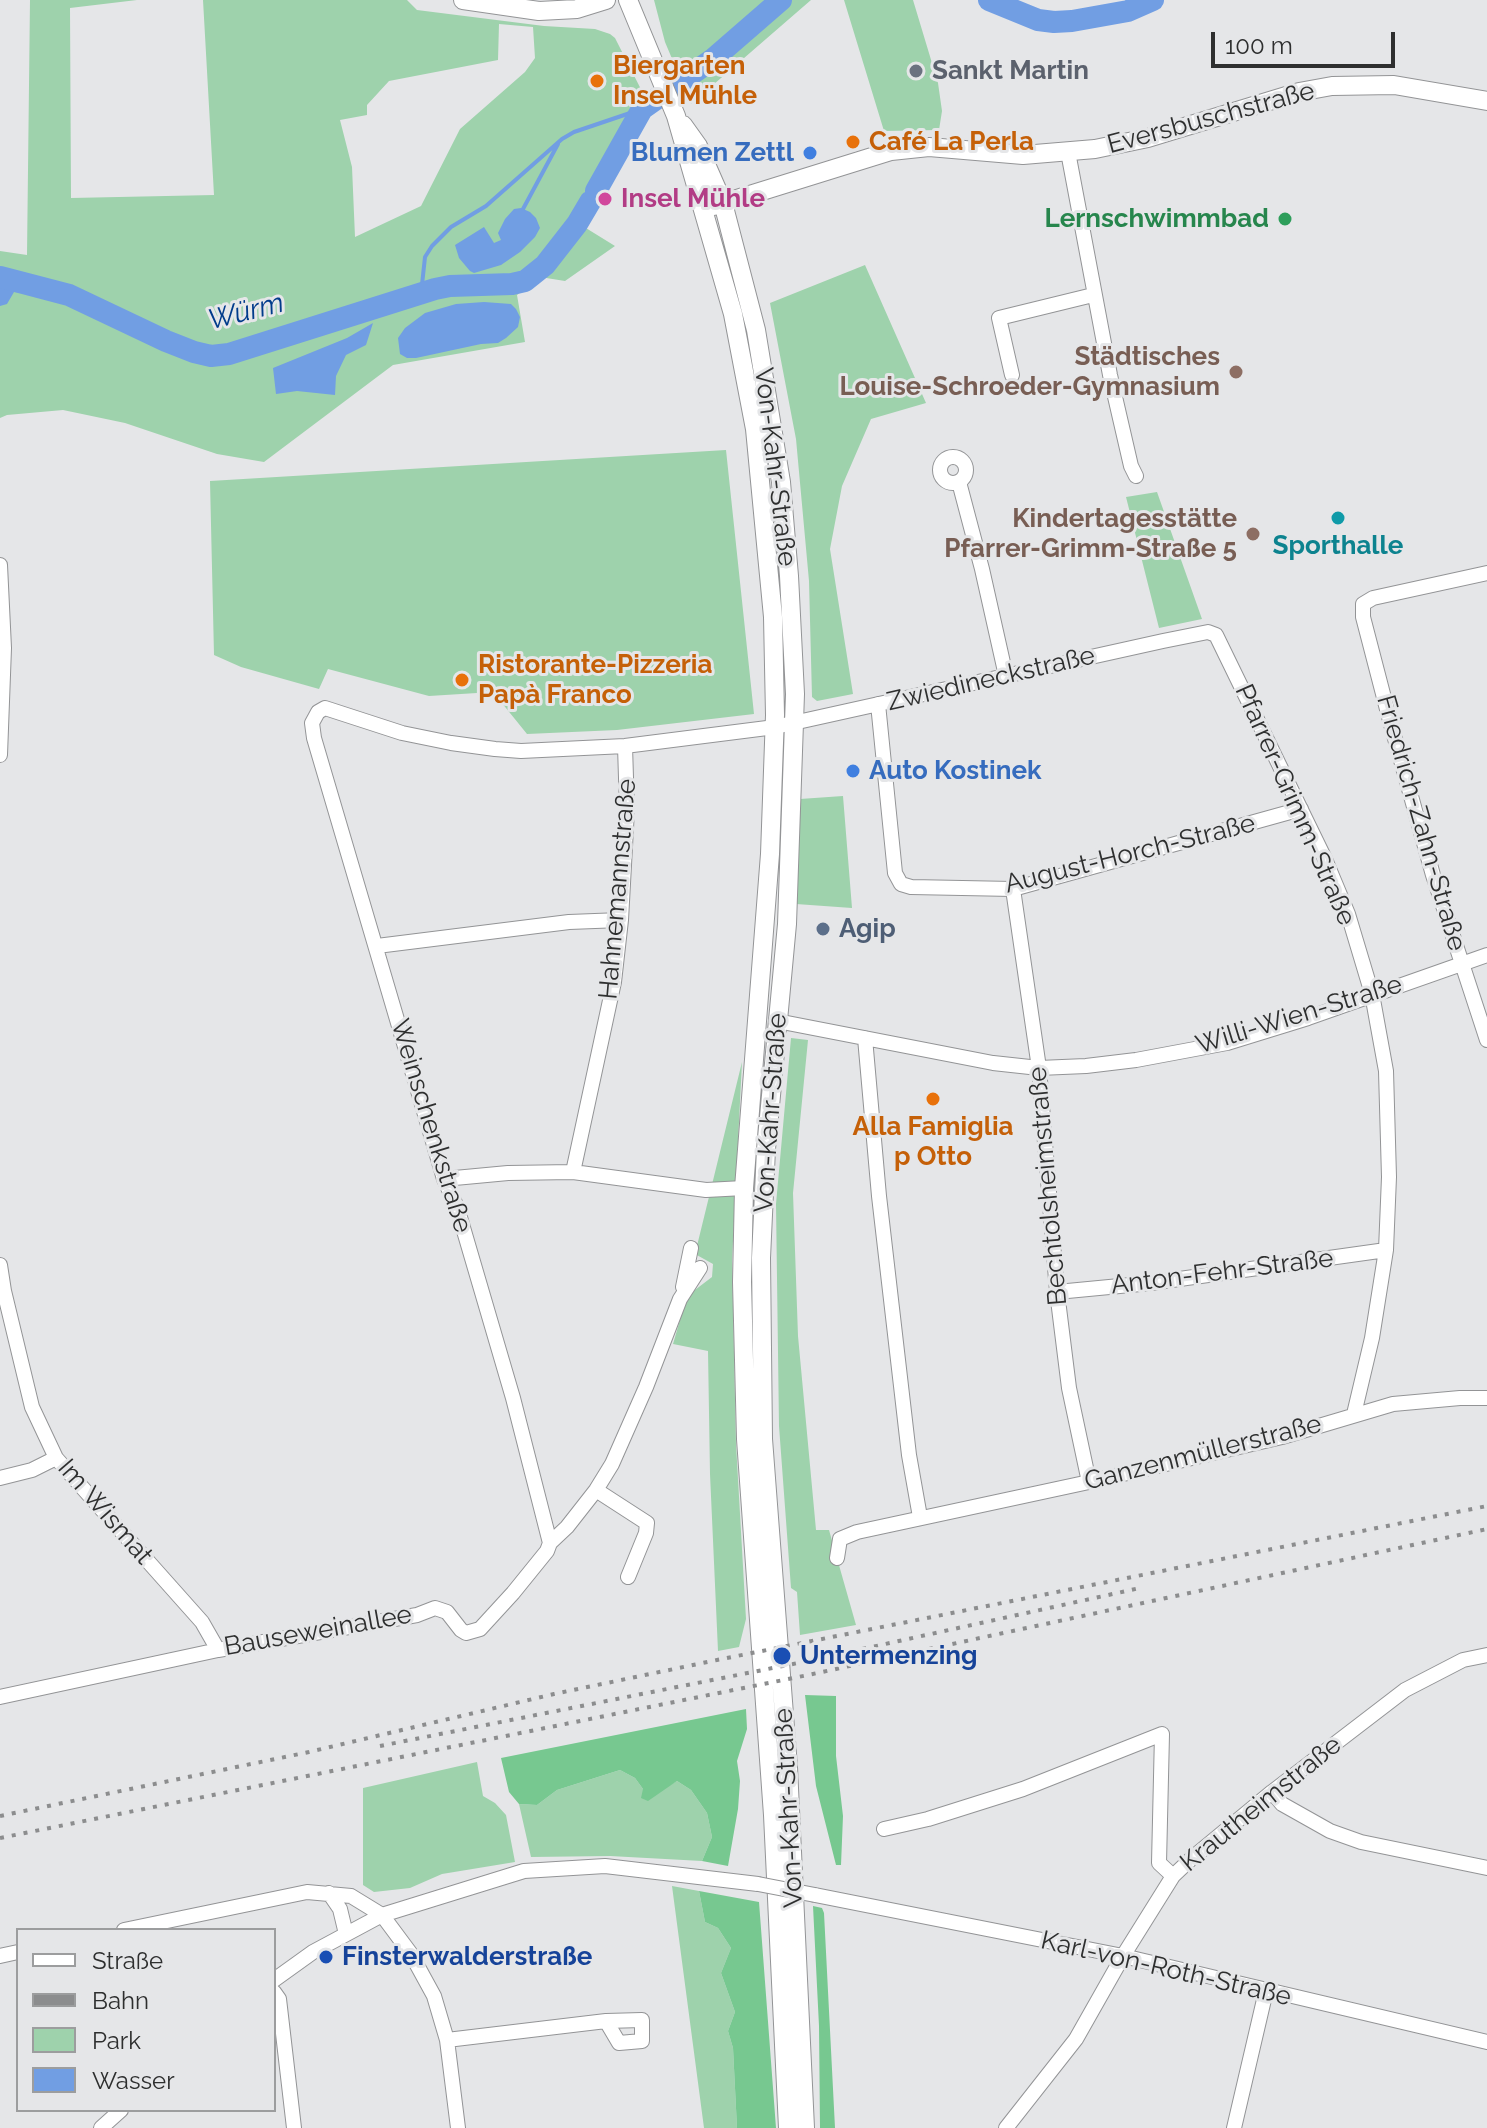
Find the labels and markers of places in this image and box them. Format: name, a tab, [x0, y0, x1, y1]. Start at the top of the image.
place label: Biergarten Insel Mühle	[613, 50, 757, 112]
place label: Sankt Martin	[932, 55, 1089, 87]
marker: Sankt Martin	[907, 62, 925, 80]
marker: Biergarten Insel Mühle	[588, 72, 606, 90]
place label: Café La Perla	[869, 126, 1034, 158]
marker: Café La Perla	[844, 133, 862, 151]
place label: Blumen Zettl	[631, 137, 794, 169]
marker: Blumen Zettl	[801, 144, 819, 162]
place label: Insel Mühle	[621, 183, 765, 215]
marker: Insel Mühle	[596, 190, 614, 208]
place label: Lernschwimmbad	[1045, 203, 1269, 235]
marker: Lernschwimmbad	[1276, 210, 1294, 228]
place label: Städtisches Louise-Schroeder-Gymnasium	[839, 341, 1220, 402]
marker: Städtisches Louise-Schroeder-Gymnasium	[1227, 363, 1245, 381]
place label: Kindertagesstätte Pfarrer-Grimm-Straße 5	[944, 503, 1237, 564]
marker: Sporthalle	[1329, 509, 1347, 527]
marker: Kindertagesstätte Pfarrer-Grimm-Straße 5	[1244, 525, 1262, 543]
place label: Sporthalle	[1273, 530, 1403, 562]
place label: Ristorante-Pizzeria Papà Franco	[478, 649, 712, 710]
marker: Ristorante-Pizzeria Papà Franco	[453, 671, 471, 689]
place label: Auto Kostinek	[869, 755, 1041, 787]
marker: Auto Kostinek	[844, 762, 862, 780]
place label: Agip	[839, 913, 896, 945]
marker: Agip	[814, 920, 832, 938]
marker: Alla Famiglia p Otto	[924, 1090, 942, 1108]
place label: Alla Famiglia p Otto	[853, 1111, 1013, 1172]
place label: Untermenzing	[800, 1640, 977, 1672]
marker: Untermenzing	[771, 1645, 793, 1667]
place label: Finsterwalderstraße	[342, 1941, 592, 1973]
marker: Finsterwalderstraße	[317, 1948, 335, 1966]

